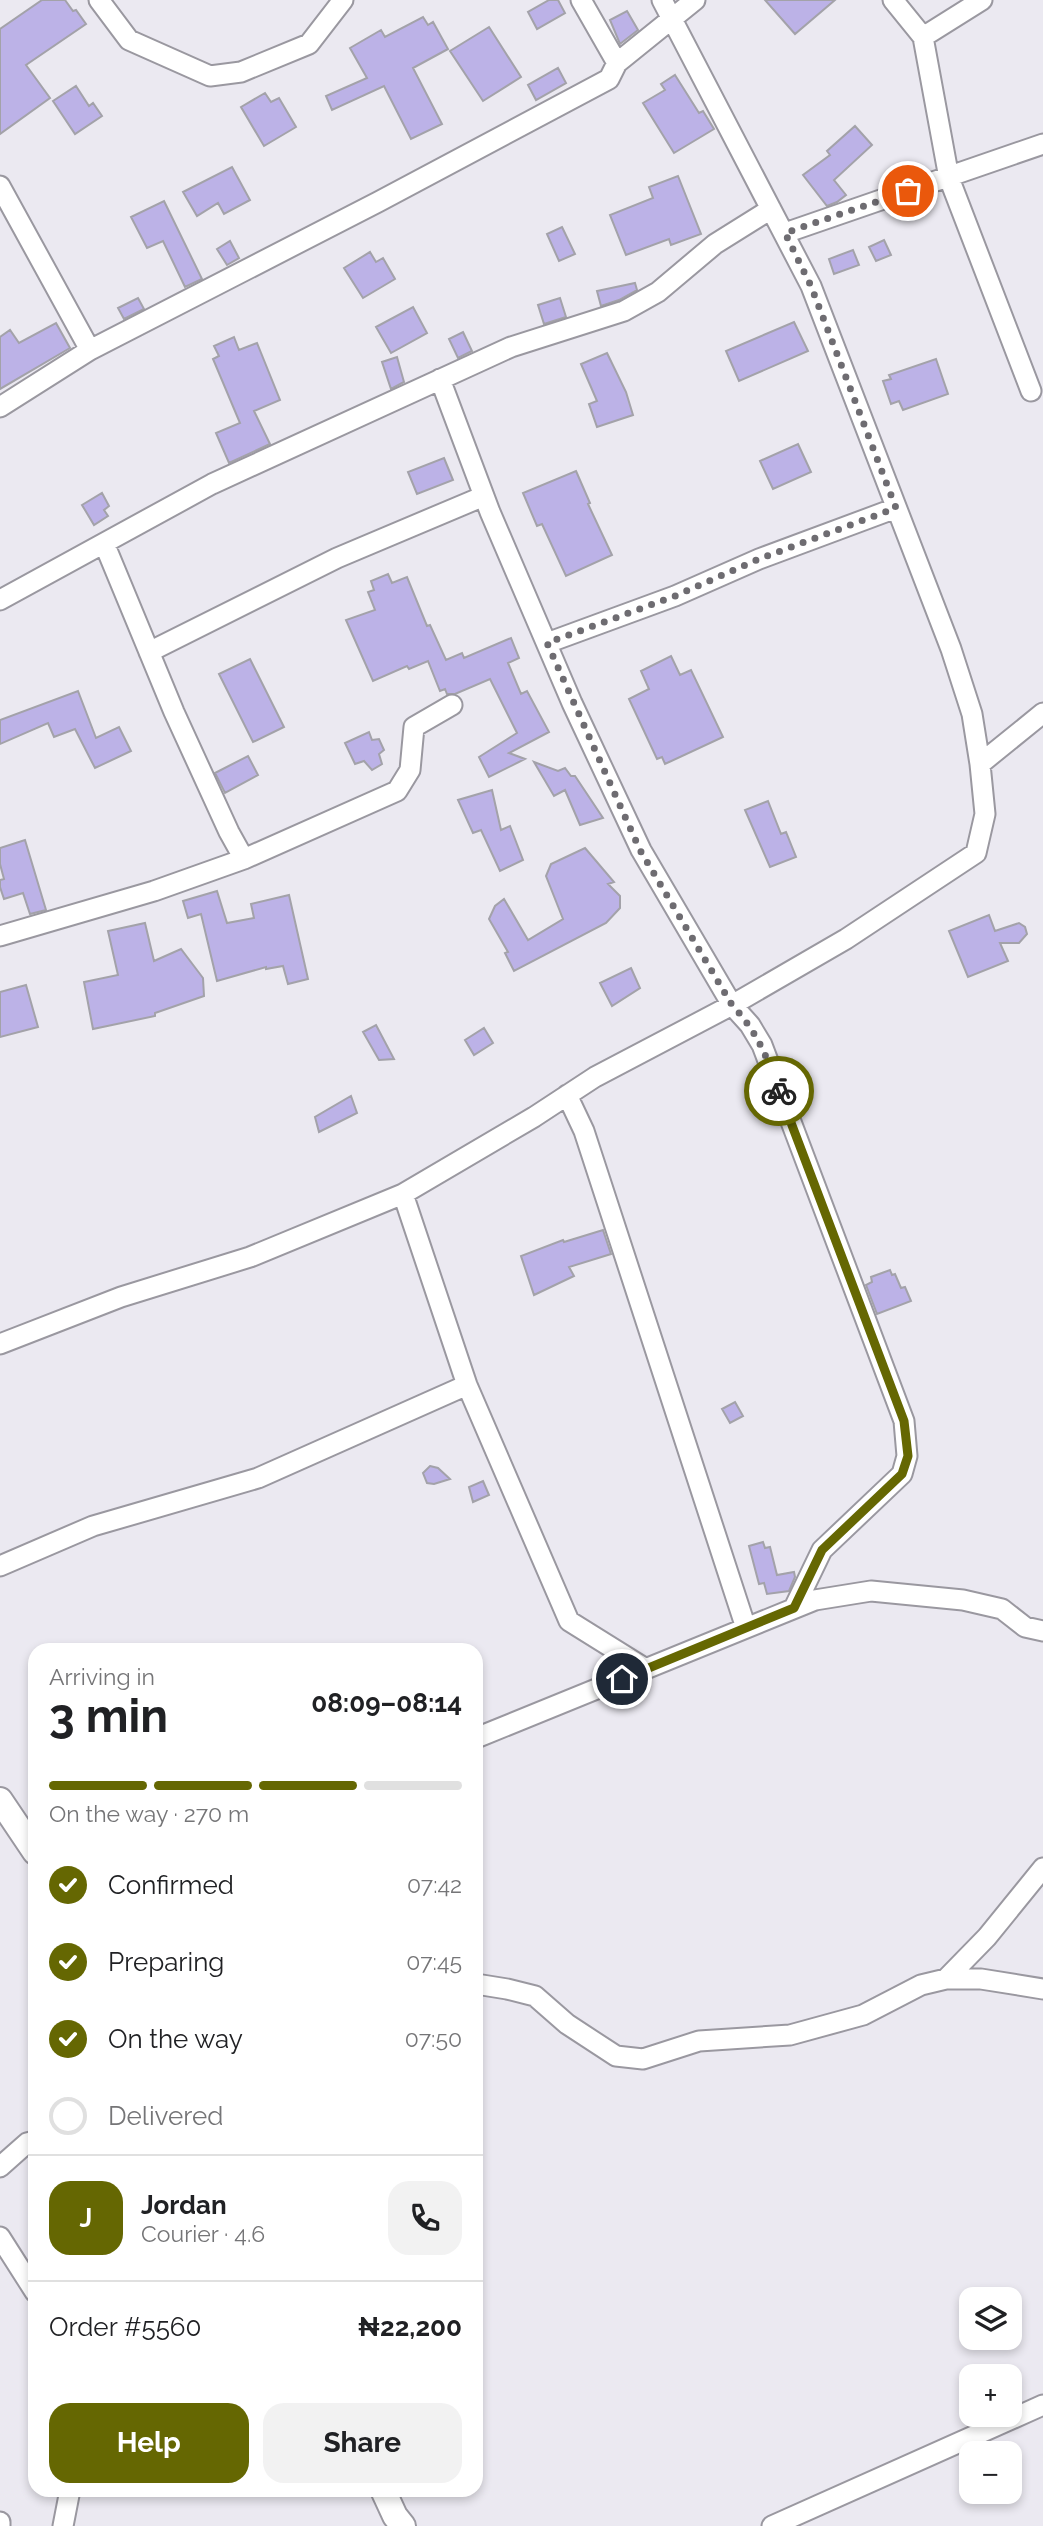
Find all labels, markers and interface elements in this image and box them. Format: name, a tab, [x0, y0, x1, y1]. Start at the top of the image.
pin	[878, 161, 938, 221]
icon: bag	[889, 172, 927, 210]
courier	[744, 1056, 814, 1126]
icon: bike	[760, 1072, 798, 1110]
pin	[592, 1649, 652, 1709]
icon: home	[603, 1660, 641, 1698]
text: Arriving in	[49, 1663, 155, 1690]
text: 08:09–08:14	[311, 1688, 462, 1718]
text: 3 min	[49, 1689, 168, 1743]
text: On the way · 270 m	[49, 1800, 249, 1827]
icon: check	[49, 1866, 87, 1904]
text: Confirmed	[108, 1870, 234, 1900]
text: 07:42	[407, 1871, 462, 1898]
icon: check	[49, 1943, 87, 1981]
text: Preparing	[108, 1947, 224, 1977]
text: 07:45	[406, 1948, 462, 1975]
icon: check	[49, 2020, 87, 2058]
text: On the way	[108, 2024, 243, 2054]
text: 07:50	[405, 2025, 462, 2052]
text: Delivered	[108, 2101, 223, 2131]
button: phone	[388, 2181, 462, 2255]
text: Jordan	[141, 2190, 227, 2220]
text: J	[80, 2203, 92, 2233]
text: Courier · 4.6	[141, 2220, 265, 2247]
map controls	[959, 2287, 1022, 2504]
button: layers	[959, 2287, 1022, 2350]
text: Order #5560	[49, 2312, 201, 2342]
text: ₦22,200	[358, 2312, 462, 2342]
button: +	[959, 2364, 1022, 2427]
button: Help	[49, 2403, 249, 2483]
button: Share	[263, 2403, 462, 2483]
button: −	[959, 2441, 1022, 2504]

